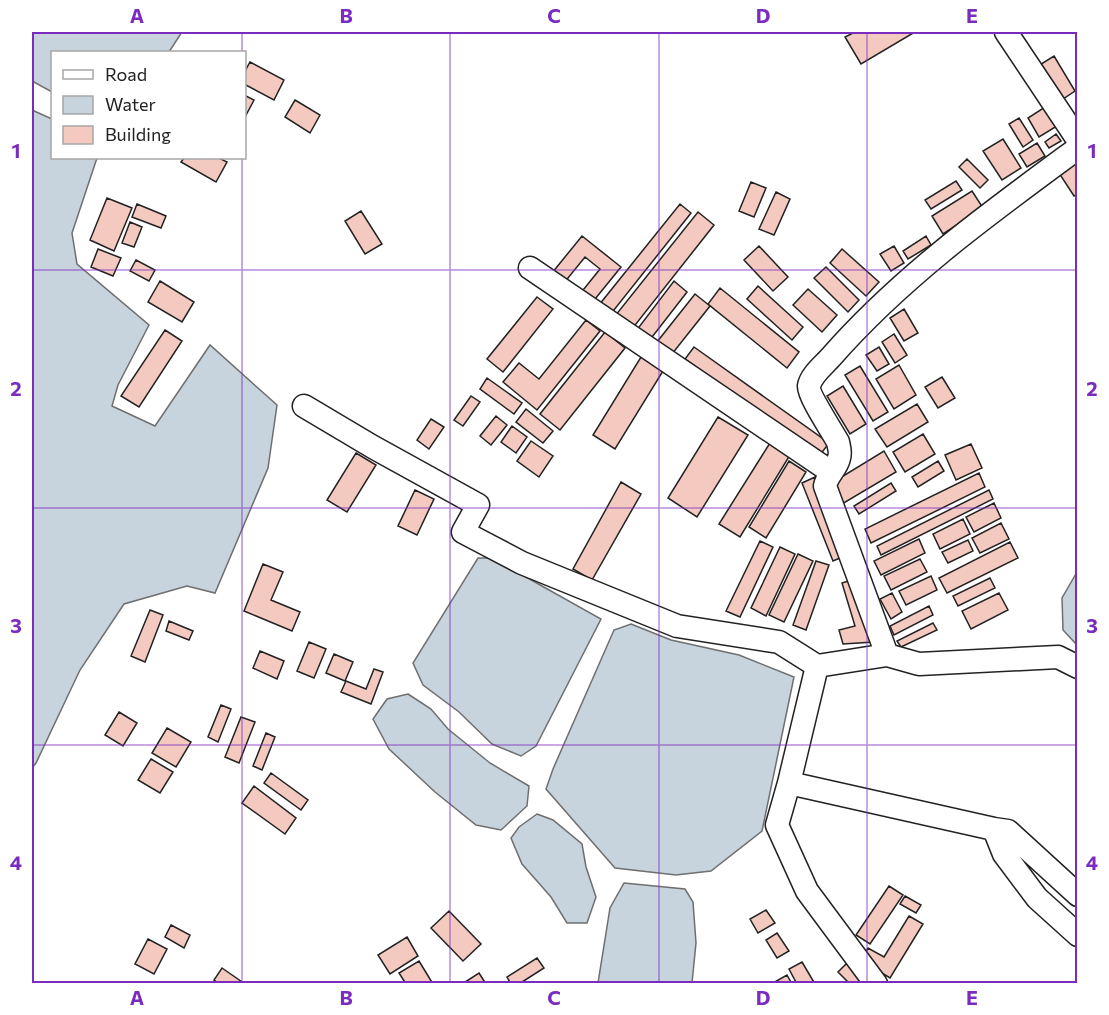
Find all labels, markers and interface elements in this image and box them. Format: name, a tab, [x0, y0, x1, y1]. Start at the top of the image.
text: A	[130, 3, 144, 27]
text: B	[339, 3, 353, 27]
text: C	[547, 3, 561, 27]
text: D	[756, 3, 770, 27]
text: E	[966, 3, 978, 27]
legend	[51, 51, 246, 159]
text: Road	[105, 63, 147, 85]
text: Water	[105, 93, 156, 115]
text: Building	[105, 123, 171, 145]
text: 1	[11, 138, 21, 162]
text: 1	[1087, 138, 1097, 162]
text: 2	[10, 376, 22, 400]
text: 2	[1086, 376, 1098, 400]
text: 3	[10, 613, 22, 637]
text: 3	[1086, 613, 1098, 637]
text: 4	[10, 850, 22, 874]
text: 4	[1086, 850, 1098, 874]
text: A	[130, 985, 144, 1009]
text: B	[339, 985, 353, 1009]
text: C	[547, 985, 561, 1009]
text: D	[756, 985, 770, 1009]
text: E	[966, 985, 978, 1009]

